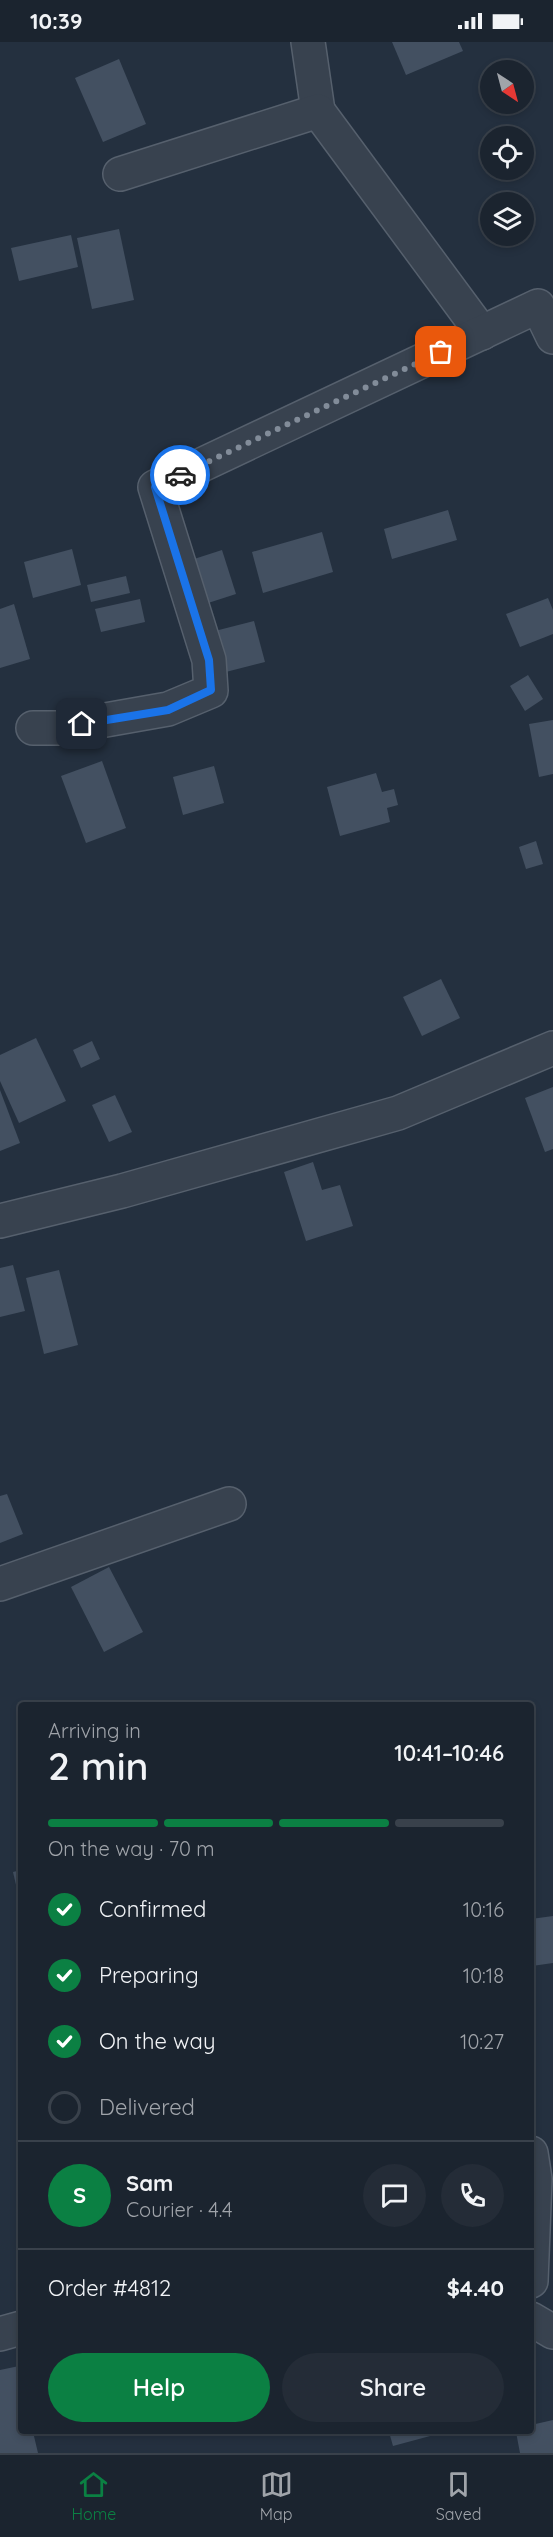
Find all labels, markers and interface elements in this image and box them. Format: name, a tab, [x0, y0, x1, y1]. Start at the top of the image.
text: 10:39	[30, 7, 82, 35]
north arrow	[480, 60, 534, 114]
map controls	[480, 60, 534, 246]
button: locate	[480, 126, 534, 180]
button: layers	[480, 192, 534, 246]
pin	[415, 326, 466, 377]
icon: bag	[424, 335, 457, 368]
courier	[150, 445, 210, 505]
icon: car	[164, 459, 197, 492]
pin	[56, 698, 107, 749]
icon: home	[65, 707, 98, 740]
text: Arriving in	[48, 1718, 141, 1743]
text: 10:41–10:46	[394, 1739, 504, 1767]
text: 2 min	[48, 1741, 149, 1790]
text: On the way · 70 m	[48, 1836, 215, 1861]
icon: check	[48, 1893, 81, 1926]
text: Confirmed	[99, 1895, 206, 1923]
text: 10:16	[463, 1897, 504, 1922]
icon: check	[48, 1959, 81, 1992]
text: Preparing	[99, 1961, 199, 1989]
text: 10:18	[463, 1963, 504, 1988]
icon: check	[48, 2025, 81, 2058]
text: On the way	[99, 2027, 215, 2055]
text: 10:27	[460, 2029, 504, 2054]
text: Delivered	[99, 2093, 195, 2121]
button: chat	[363, 2164, 426, 2227]
button: phone	[441, 2164, 504, 2227]
text: Sam	[126, 2169, 173, 2197]
text: S	[73, 2181, 86, 2209]
text: Courier · 4.4	[126, 2197, 232, 2222]
text: Order #4812	[48, 2274, 171, 2302]
text: $4.40	[447, 2274, 504, 2302]
button: Help	[48, 2353, 270, 2422]
button: Share	[282, 2353, 504, 2422]
tab: Home	[72, 2468, 116, 2524]
tab: Map	[260, 2468, 293, 2524]
tab: Saved	[436, 2468, 481, 2524]

